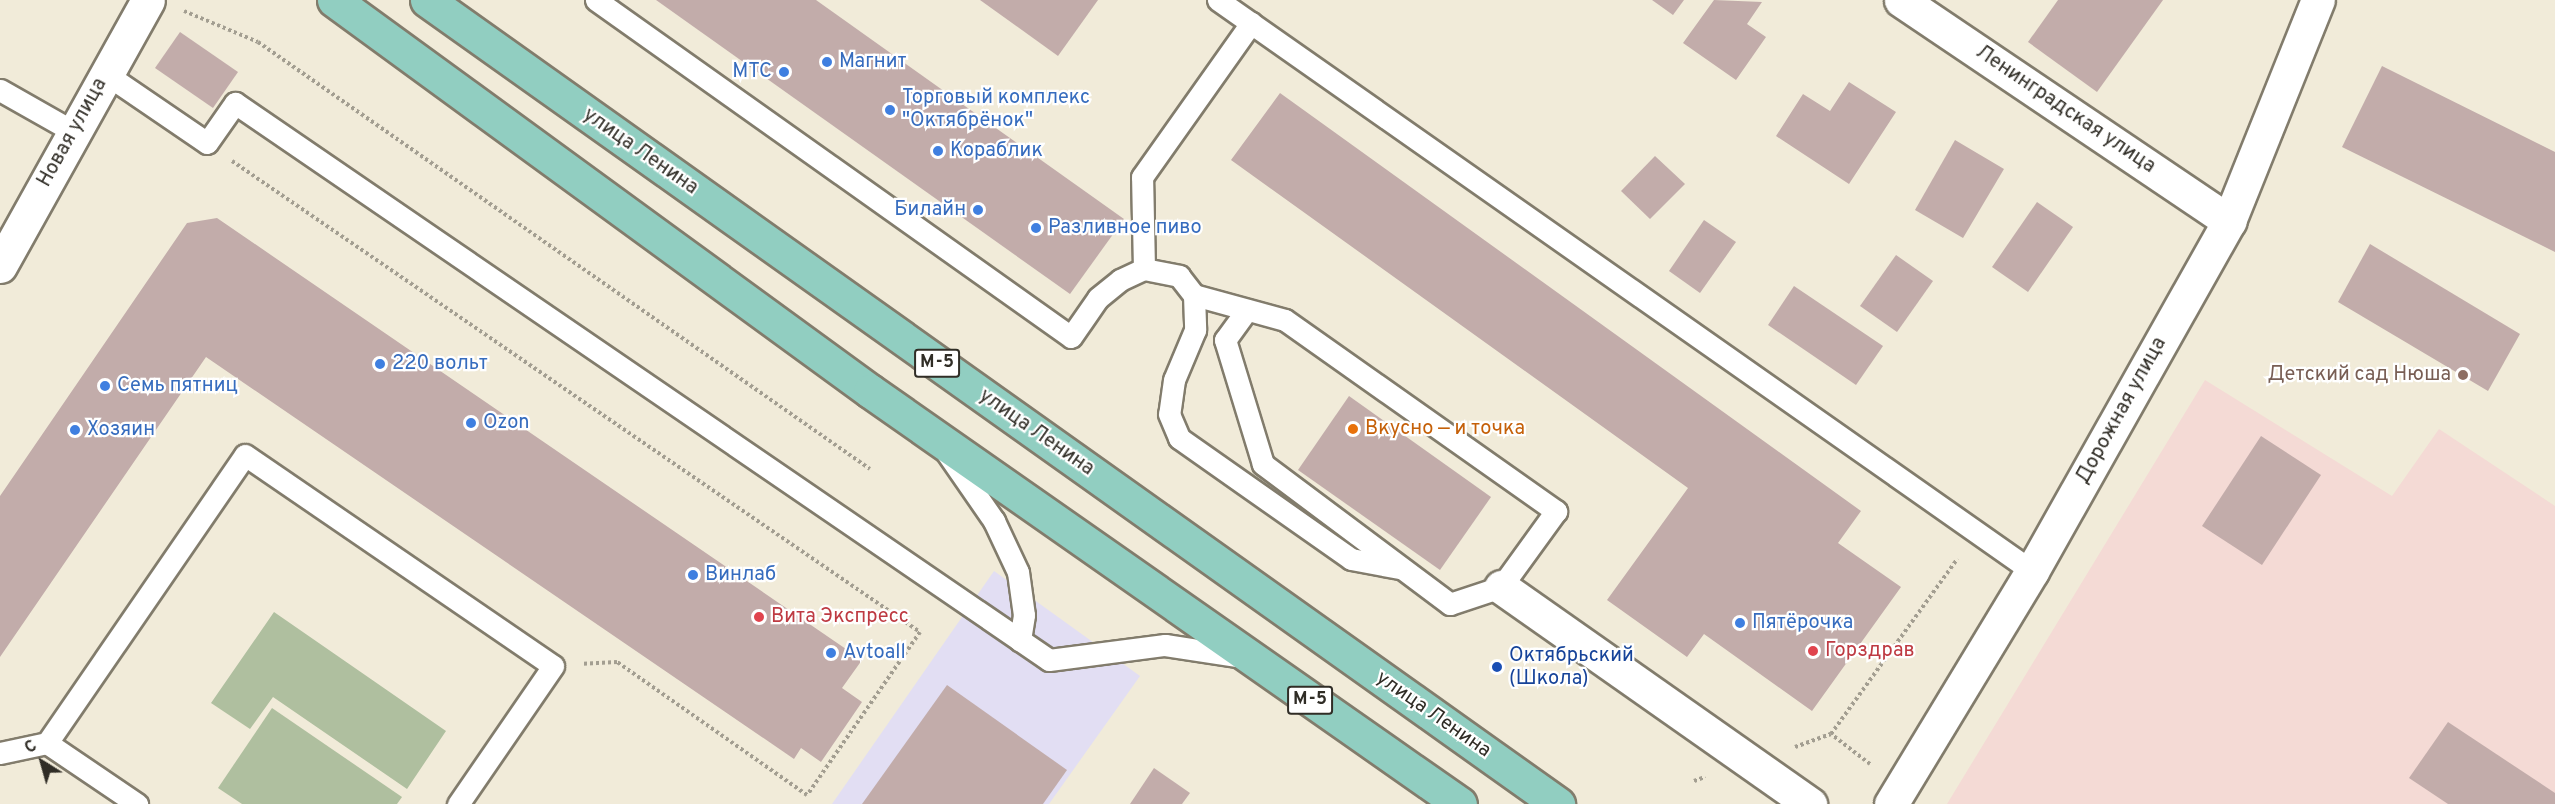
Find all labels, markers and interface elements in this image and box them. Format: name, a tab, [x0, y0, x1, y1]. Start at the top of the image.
street label: Ленинградская улица	[1971, 41, 2159, 179]
place label: Магнит	[839, 50, 907, 74]
marker: Магнит	[820, 55, 834, 69]
place label: МТС	[732, 60, 772, 84]
marker: МТС	[777, 65, 791, 79]
street label: Новая улица	[33, 74, 113, 192]
place label: Торговый комплекс "Октябрёнок"	[902, 86, 1090, 133]
street label: улица Ленина	[578, 103, 702, 201]
marker: Торговый комплекс "Октябрёнок"	[883, 103, 897, 117]
place label: Кораблик	[950, 139, 1043, 163]
marker: Кораблик	[931, 144, 945, 158]
place label: Билайн	[894, 198, 966, 222]
marker: Билайн	[971, 203, 985, 217]
place label: Разливное пиво	[1048, 216, 1202, 240]
marker: Разливное пиво	[1029, 221, 1043, 235]
street label: Дорожная улица	[2072, 333, 2172, 489]
road number: М-5	[913, 348, 961, 378]
place label: 220 вольт	[392, 352, 488, 376]
marker: 220 вольт	[373, 357, 387, 371]
place label: Детский сад Нюша	[2267, 363, 2451, 387]
marker: Детский сад Нюша	[2456, 368, 2470, 382]
place label: Семь пятниц	[117, 374, 238, 398]
marker: Семь пятниц	[98, 379, 112, 393]
street label: улица Ленина	[974, 384, 1098, 482]
place label: Ozon	[483, 411, 529, 435]
marker: Ozon	[464, 416, 478, 430]
place label: Вкусно — и точка	[1365, 417, 1525, 441]
place label: Хозяин	[87, 418, 155, 442]
marker: Вкусно — и точка	[1346, 422, 1360, 436]
marker: Хозяин	[68, 423, 82, 437]
place label: Винлаб	[705, 563, 776, 587]
marker: Винлаб	[686, 568, 700, 582]
place label: Вита Экспресс	[771, 605, 909, 629]
marker: Вита Экспресс	[752, 610, 766, 624]
place label: Пятёрочка	[1752, 611, 1853, 635]
marker: Пятёрочка	[1733, 616, 1747, 630]
place label: Горздрав	[1825, 639, 1915, 663]
place label: Avtoall	[843, 641, 906, 665]
place label: Октябрьский (Школа)	[1509, 644, 1634, 691]
marker: Горздрав	[1806, 644, 1820, 658]
marker: Avtoall	[824, 646, 838, 660]
marker: Октябрьский (Школа)	[1490, 660, 1504, 674]
street label: улица Ленина	[1371, 666, 1495, 764]
road number: М-5	[1286, 685, 1334, 715]
north arrow	[12, 732, 72, 792]
text: С	[21, 737, 41, 759]

